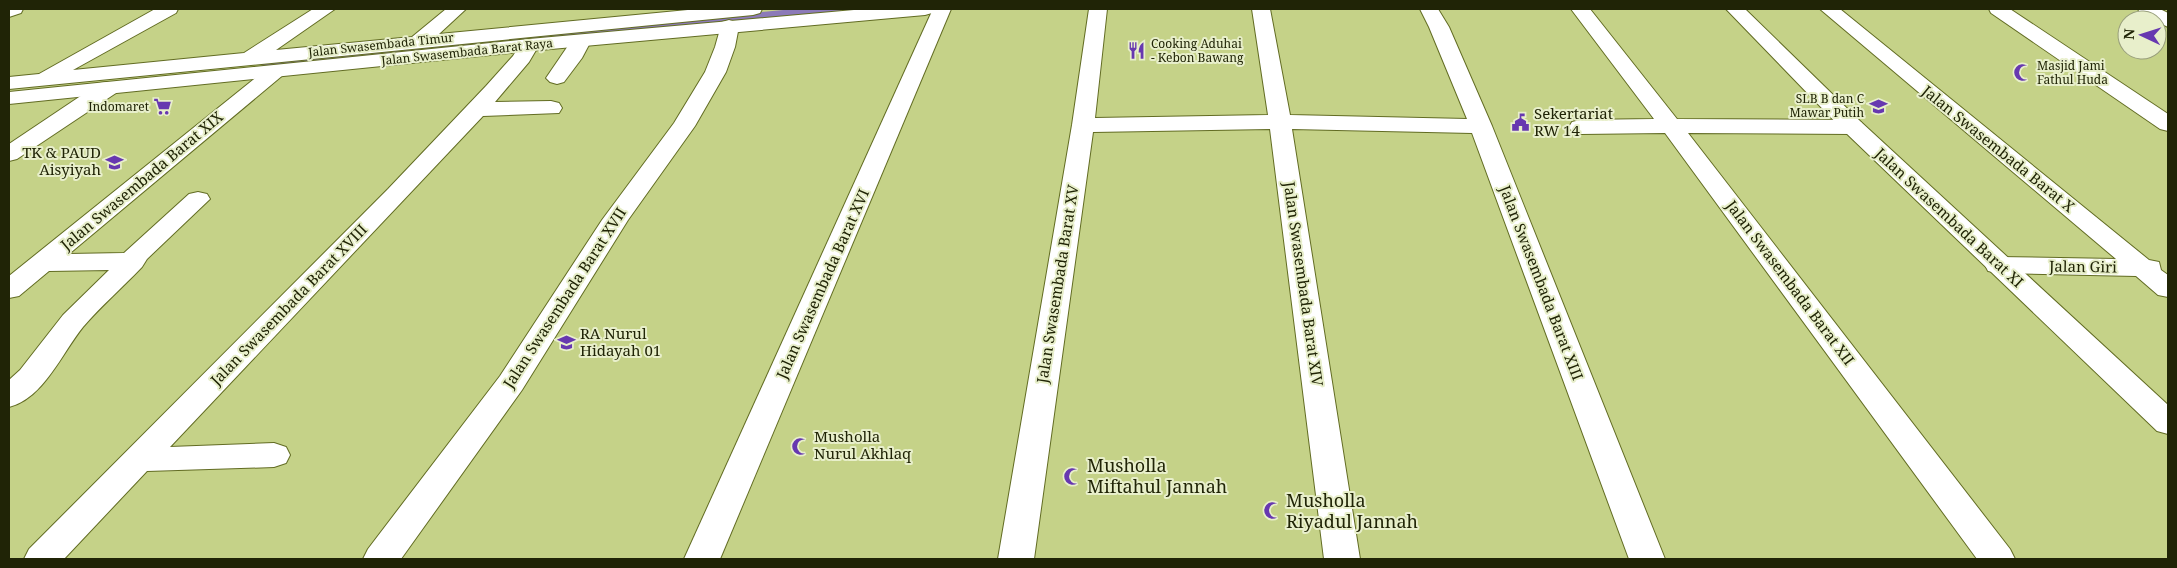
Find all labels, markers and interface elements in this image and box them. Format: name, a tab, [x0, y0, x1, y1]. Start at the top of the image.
north arrow	[2117, 10, 2167, 60]
street label: Jalan Swasembada Timur	[306, 28, 455, 61]
text: N	[2119, 28, 2138, 40]
street label: Jalan Swasembada Barat Raya	[379, 34, 554, 69]
place label: Cooking Aduhai - Kebon Bawang	[1151, 35, 1244, 66]
restaurant icon: Cooking Aduhai - Kebon Bawang	[1127, 41, 1147, 61]
place label: Masjid Jami Fathul Huda	[2037, 57, 2108, 88]
mosque icon: Masjid Jami Fathul Huda	[2013, 63, 2033, 83]
street label: Jalan Swasembada Barat X	[1918, 80, 2079, 216]
place label: SLB B dan C Mawar Putih	[1790, 90, 1864, 121]
school or university icon: SLB B dan C Mawar Putih	[1868, 96, 1888, 116]
supermarket icon: Indomaret	[153, 97, 173, 117]
place label: Indomaret	[88, 98, 149, 115]
place label: Sekertariat RW 14	[1534, 103, 1613, 140]
street label: Jalan Swasembada Barat XIX	[55, 106, 227, 255]
public building icon: Sekertariat RW 14	[1510, 113, 1530, 133]
place label: TK & PAUD Aisyiyah	[22, 142, 101, 179]
street label: Jalan Swasembada Barat XI	[1870, 142, 2028, 291]
school or university icon: TK & PAUD Aisyiyah	[105, 152, 125, 172]
street label: Jalan Swasembada Barat XIV	[1280, 179, 1328, 388]
street label: Jalan Swasembada Barat XIII	[1495, 181, 1588, 383]
street label: Jalan Swasembada Barat XV	[1031, 182, 1083, 386]
street label: Jalan Swasembada Barat XVI	[771, 185, 873, 383]
street label: Jalan Swasembada Barat XII	[1722, 195, 1859, 369]
street label: Jalan Swasembada Barat XVII	[498, 203, 630, 393]
street label: Jalan Swasembada Barat XVIII	[205, 219, 371, 390]
street label: Jalan Giri	[2048, 255, 2117, 277]
place label: RA Nurul Hidayah 01	[580, 323, 661, 360]
school or university icon: RA Nurul Hidayah 01	[556, 333, 576, 353]
place label: Musholla Nurul Akhlaq	[814, 426, 911, 463]
mosque icon: Musholla Nurul Akhlaq	[790, 436, 810, 456]
place label: Musholla Miftahul Jannah	[1087, 453, 1227, 498]
mosque icon: Musholla Miftahul Jannah	[1063, 466, 1083, 486]
place label: Musholla Riyadul Jannah	[1286, 488, 1418, 533]
mosque icon: Musholla Riyadul Jannah	[1262, 501, 1282, 521]

